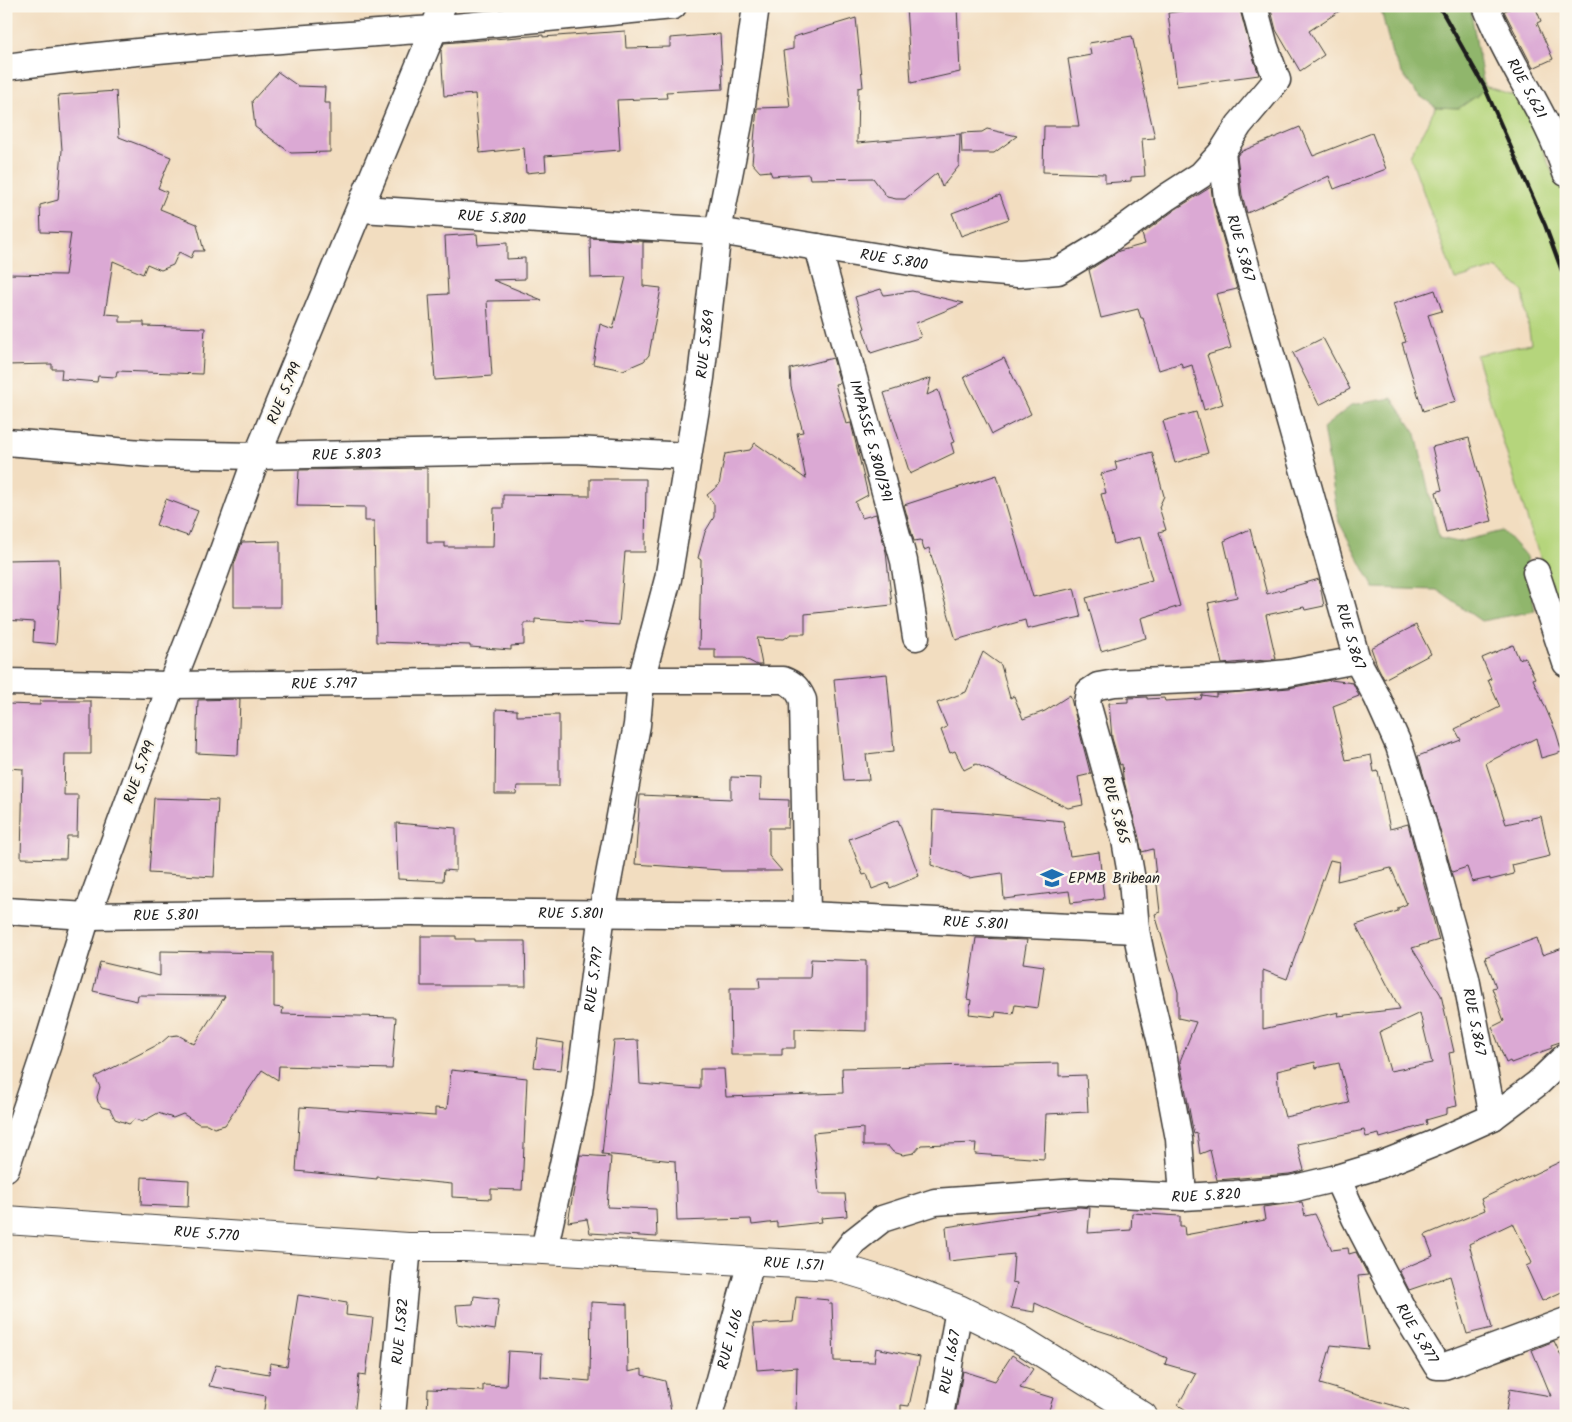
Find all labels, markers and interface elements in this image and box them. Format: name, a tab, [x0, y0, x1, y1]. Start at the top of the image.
street label: RUE 5.621	[1500, 54, 1553, 124]
street label: RUE 5.800	[457, 204, 527, 232]
street label: RUE 5.867	[1219, 212, 1261, 285]
street label: RUE 5.800	[858, 243, 930, 278]
street label: RUE 5.869	[690, 308, 722, 380]
street label: RUE 5.799	[261, 358, 309, 428]
street label: IMPASSE 5.800/391	[842, 377, 898, 505]
street label: RUE 5.803	[312, 443, 382, 468]
street label: RUE 5.867	[1329, 601, 1372, 676]
street label: RUE 5.797	[291, 672, 358, 697]
street label: RUE 5.799	[117, 737, 163, 807]
street label: RUE 5.865	[1094, 774, 1136, 848]
school or university icon: EPMB Bribean	[1039, 865, 1065, 891]
place label: EPMB Bribean	[1068, 867, 1160, 891]
street label: RUE 5.801	[538, 902, 604, 926]
street label: RUE 5.801	[133, 904, 199, 928]
street label: RUE 5.801	[942, 910, 1009, 937]
street label: RUE 5.797	[578, 945, 611, 1014]
street label: RUE 5.867	[1455, 986, 1492, 1059]
street label: RUE 5.820	[1171, 1182, 1242, 1210]
street label: RUE 5.770	[173, 1220, 240, 1249]
street label: RUE 1.571	[763, 1251, 825, 1278]
street label: RUE 1.582	[386, 1297, 416, 1366]
street label: RUE 5.877	[1389, 1299, 1445, 1370]
street label: RUE 1.616	[711, 1306, 751, 1372]
street label: RUE 1.667	[933, 1327, 968, 1396]

